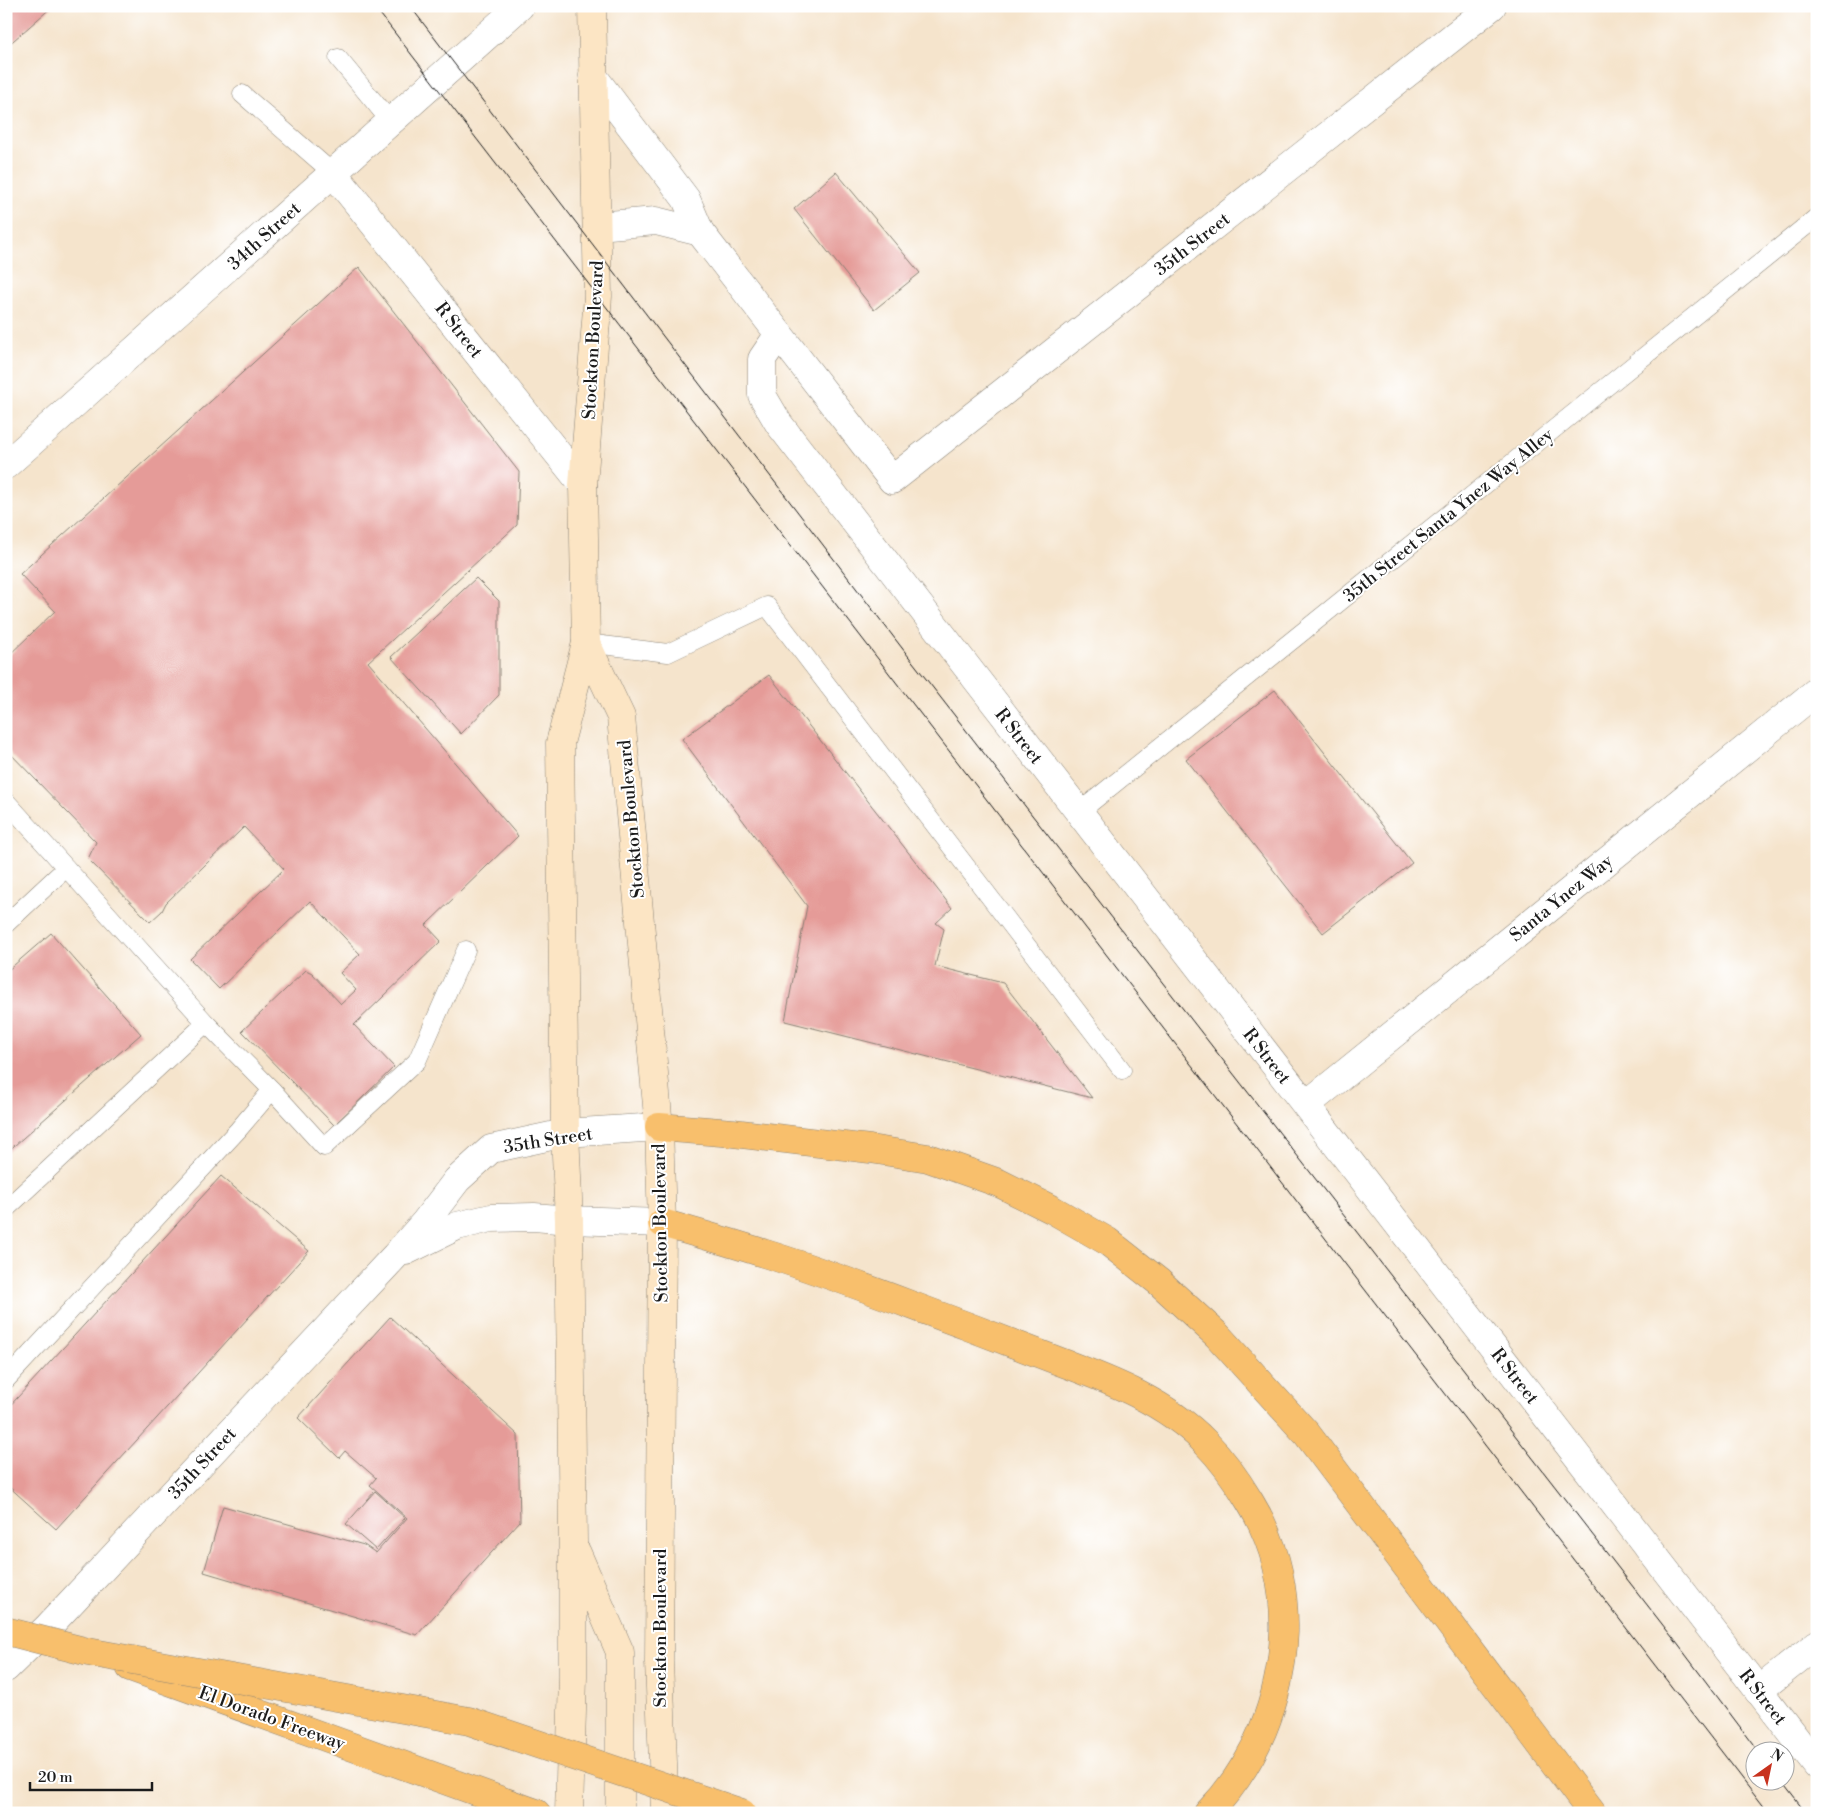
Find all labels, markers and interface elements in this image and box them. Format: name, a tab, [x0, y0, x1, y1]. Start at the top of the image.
street label: 34th Street	[223, 197, 306, 275]
street label: 35th Street	[1150, 207, 1235, 281]
street label: Stockton Boulevard	[578, 259, 609, 420]
street label: R Street	[430, 298, 488, 364]
street label: 35th Street Santa Ynez Way Alley	[1339, 423, 1558, 607]
street label: R Street	[990, 704, 1048, 770]
street label: Stockton Boulevard	[613, 738, 650, 899]
street label: Santa Ynez Way	[1505, 850, 1618, 947]
street label: R Street	[1238, 1024, 1296, 1090]
street label: 35th Street	[502, 1122, 595, 1159]
street label: Stockton Boulevard	[648, 1143, 673, 1303]
street label: R Street	[1486, 1344, 1544, 1410]
street label: 35th Street	[163, 1422, 242, 1504]
street label: Stockton Boulevard	[649, 1548, 672, 1708]
street label: R Street	[1734, 1665, 1792, 1731]
street label: El Dorado Freeway	[195, 1681, 348, 1756]
north arrow	[1746, 1742, 1796, 1792]
text: N	[1767, 1745, 1786, 1767]
scale bar	[30, 1759, 152, 1791]
text: 20 m	[38, 1768, 73, 1787]

